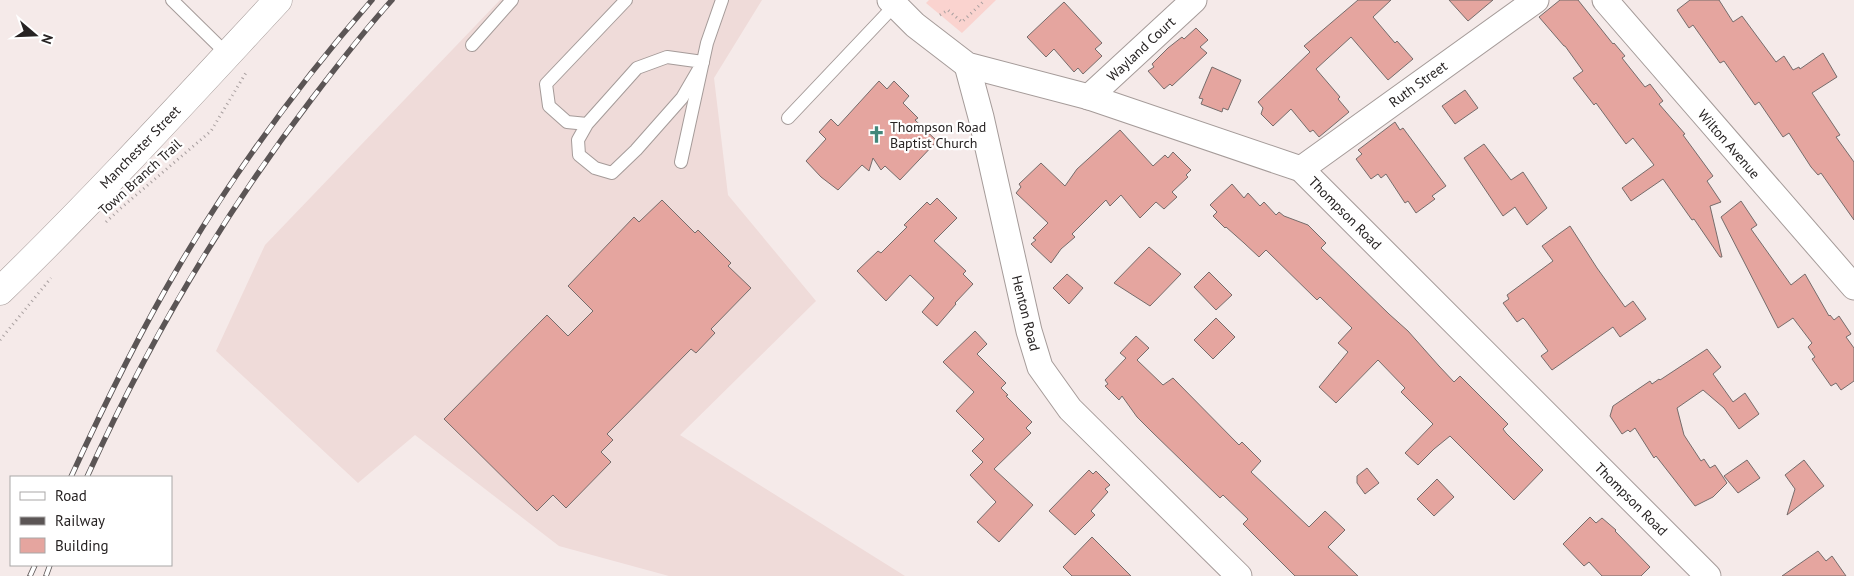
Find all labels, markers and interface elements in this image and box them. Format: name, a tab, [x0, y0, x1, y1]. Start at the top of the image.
north arrow	[10, 10, 60, 60]
street label: Wayland Court	[1103, 13, 1179, 85]
text: N	[37, 32, 57, 47]
street label: Ruth Street	[1385, 57, 1451, 111]
street label: Manchester Street	[96, 102, 184, 192]
street label: Wilton Avenue	[1694, 106, 1764, 182]
place label: Thompson Road Baptist Church	[890, 118, 986, 152]
church icon: Thompson Road Baptist Church	[866, 125, 886, 145]
street label: Town Branch Trail	[95, 135, 185, 219]
street label: Thompson Road	[1305, 173, 1385, 253]
street label: Henton Road	[1008, 273, 1044, 353]
street label: Thompson Road	[1591, 459, 1671, 539]
legend	[10, 476, 172, 566]
text: Road	[55, 486, 87, 505]
text: Railway	[55, 511, 105, 530]
text: Building	[55, 536, 109, 555]

